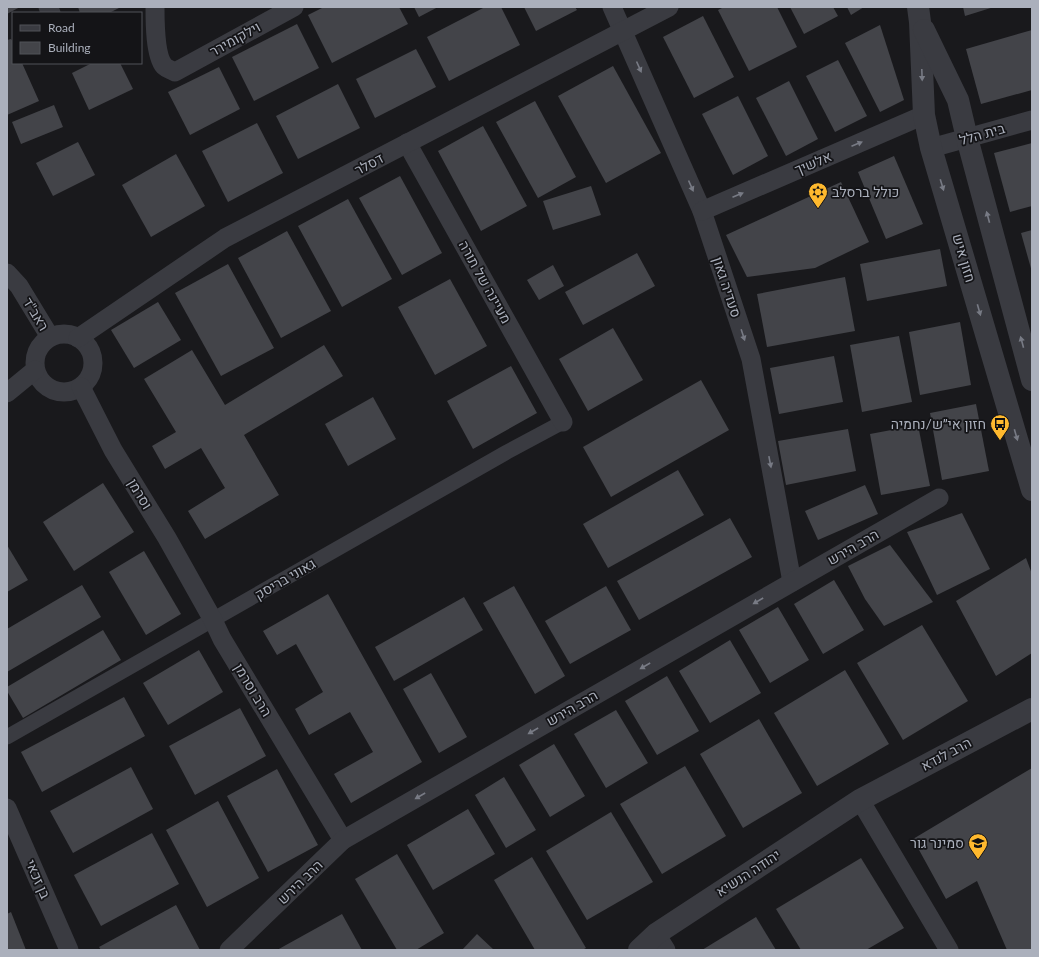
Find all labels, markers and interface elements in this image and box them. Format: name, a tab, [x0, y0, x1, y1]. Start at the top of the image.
legend	[12, 12, 142, 64]
street label: וילקומירר	[206, 18, 263, 59]
text: Road	[48, 20, 75, 35]
text: Building	[48, 40, 91, 55]
one-way arrow	[636, 61, 642, 72]
one-way arrow	[919, 69, 925, 82]
street label: בית הלל	[957, 119, 1007, 148]
one-way arrow	[851, 141, 863, 147]
street label: אלשיך	[792, 147, 834, 178]
street label: דסלר	[351, 149, 386, 178]
one-way arrow	[688, 180, 694, 191]
one-way arrow	[939, 180, 945, 192]
synagogue icon: כולל ברסלב	[807, 181, 829, 209]
place label: כולל ברסלב	[832, 183, 899, 200]
one-way arrow	[732, 192, 744, 198]
one-way arrow	[985, 211, 991, 223]
street label: חזון איש	[949, 232, 979, 284]
street label: מעיינה של תורה	[456, 237, 515, 326]
street label: סעדיה גאון	[710, 254, 745, 319]
street label: ראב"ד	[20, 294, 53, 333]
one-way arrow	[976, 304, 982, 316]
one-way arrow	[740, 329, 746, 341]
one-way arrow	[1019, 336, 1025, 348]
bus stop icon: חזון אי״ש/נחמיה	[989, 413, 1011, 441]
place label: חזון אי״ש/נחמיה	[891, 415, 986, 432]
one-way arrow	[1013, 429, 1019, 441]
one-way arrow	[767, 456, 773, 468]
street label: וסרמן	[125, 475, 156, 512]
street label: הרב הירש	[824, 525, 881, 568]
street label: גאוני בריסק	[251, 554, 318, 603]
one-way arrow	[752, 598, 764, 605]
street label: הרב וסרמן	[231, 660, 276, 719]
one-way arrow	[640, 662, 651, 669]
street label: הרב הירש	[543, 686, 600, 729]
one-way arrow	[527, 727, 539, 734]
street label: הרב לנדא	[918, 733, 974, 774]
one-way arrow	[414, 792, 426, 799]
school or university icon: סמינר גור	[967, 832, 989, 860]
place label: סמינר גור	[910, 834, 964, 851]
street label: יהודה הנשיא	[712, 845, 783, 900]
street label: הרב הירש	[273, 856, 326, 907]
street label: בן זכאי	[22, 857, 55, 901]

